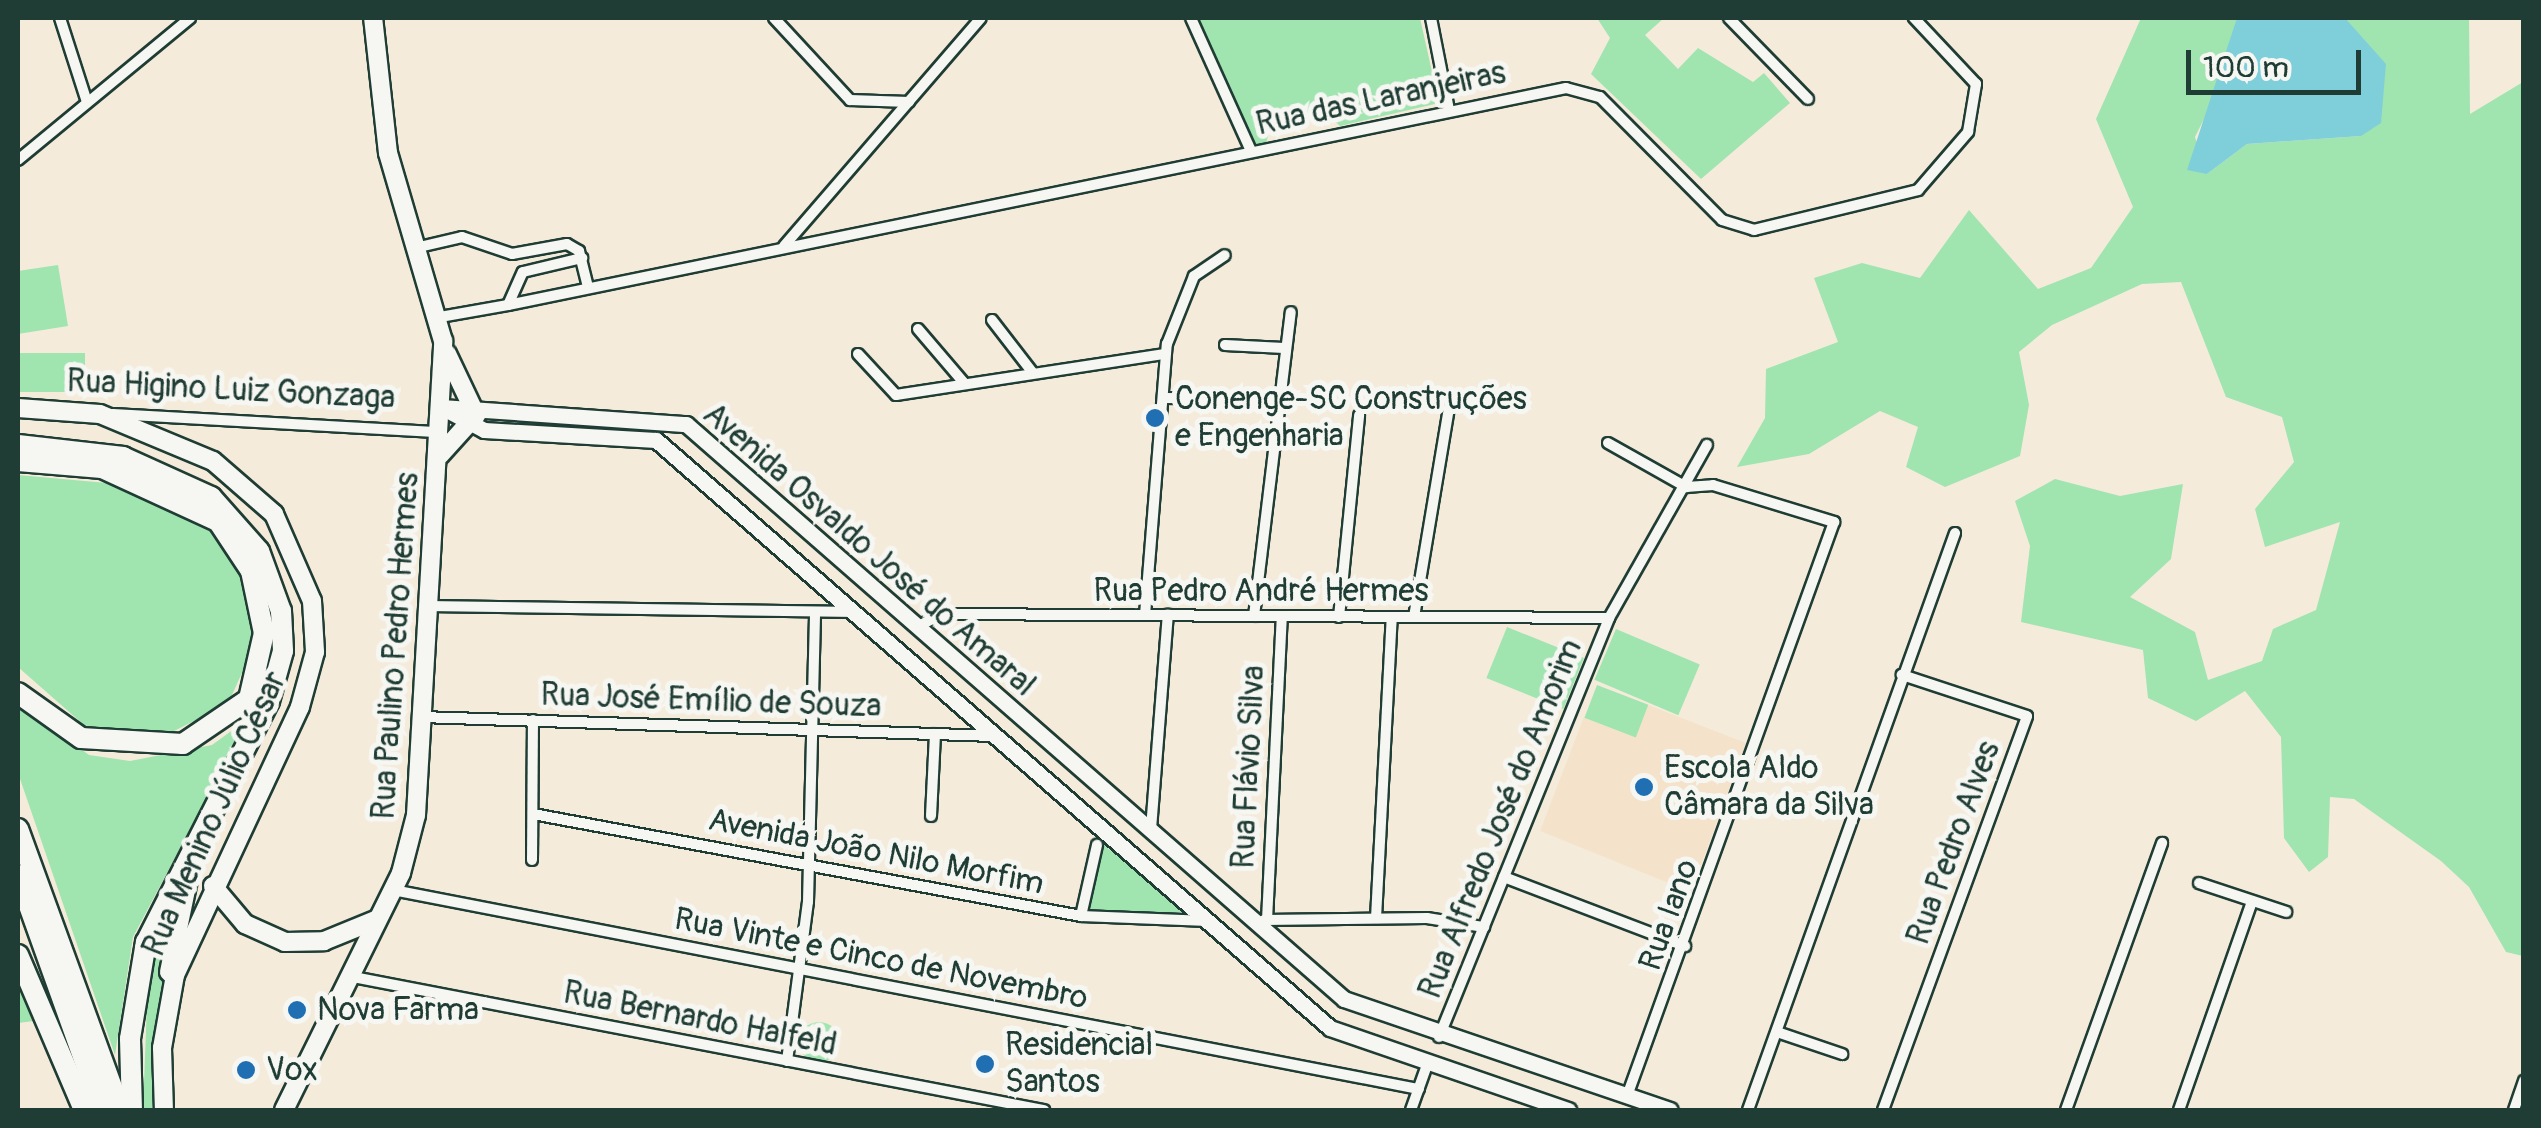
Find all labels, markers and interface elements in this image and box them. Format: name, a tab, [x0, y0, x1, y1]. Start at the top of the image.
scale bar	[2191, 30, 2366, 92]
text: 100 m	[2203, 49, 2289, 86]
street label: Rua das Laranjeiras	[1253, 54, 1509, 144]
street label: Rua Higino Luiz Gonzaga	[66, 362, 396, 418]
place label: Conenge-SC Construções e Engenharia	[1175, 381, 1527, 456]
street label: Avenida Osvaldo José do Amaral	[695, 395, 1043, 705]
marker: Conenge-SC Construções e Engenharia	[1144, 407, 1166, 429]
street label: Rua Paulino Pedro Hermes	[365, 471, 427, 821]
street label: Rua Pedro André Hermes	[1093, 572, 1429, 610]
street label: Rua Alfredo José do Amorim	[1411, 634, 1591, 1004]
street label: Rua Flávio Silva	[1224, 664, 1274, 870]
street label: Rua Menino Júlio César	[135, 666, 295, 962]
street label: Rua José Emílio de Souza	[540, 676, 882, 726]
street label: Rua Pedro Alves	[1899, 736, 2009, 950]
place label: Escola Aldo Câmara da Silva	[1664, 750, 1874, 825]
marker: Escola Aldo Câmara da Silva	[1633, 776, 1655, 798]
street label: Avenida João Nilo Morfim	[705, 801, 1047, 903]
street label: Rua Iano	[1631, 854, 1707, 976]
street label: Rua Vinte e Cinco de Novembro	[671, 900, 1091, 1018]
street label: Rua Bernardo Halfeld	[560, 974, 840, 1064]
place label: Nova Farma	[317, 991, 479, 1029]
marker: Nova Farma	[286, 999, 308, 1021]
place label: Residencial Santos	[1005, 1027, 1153, 1102]
place label: Vox	[266, 1051, 318, 1089]
marker: Residencial Santos	[974, 1053, 996, 1075]
marker: Vox	[235, 1059, 257, 1081]

